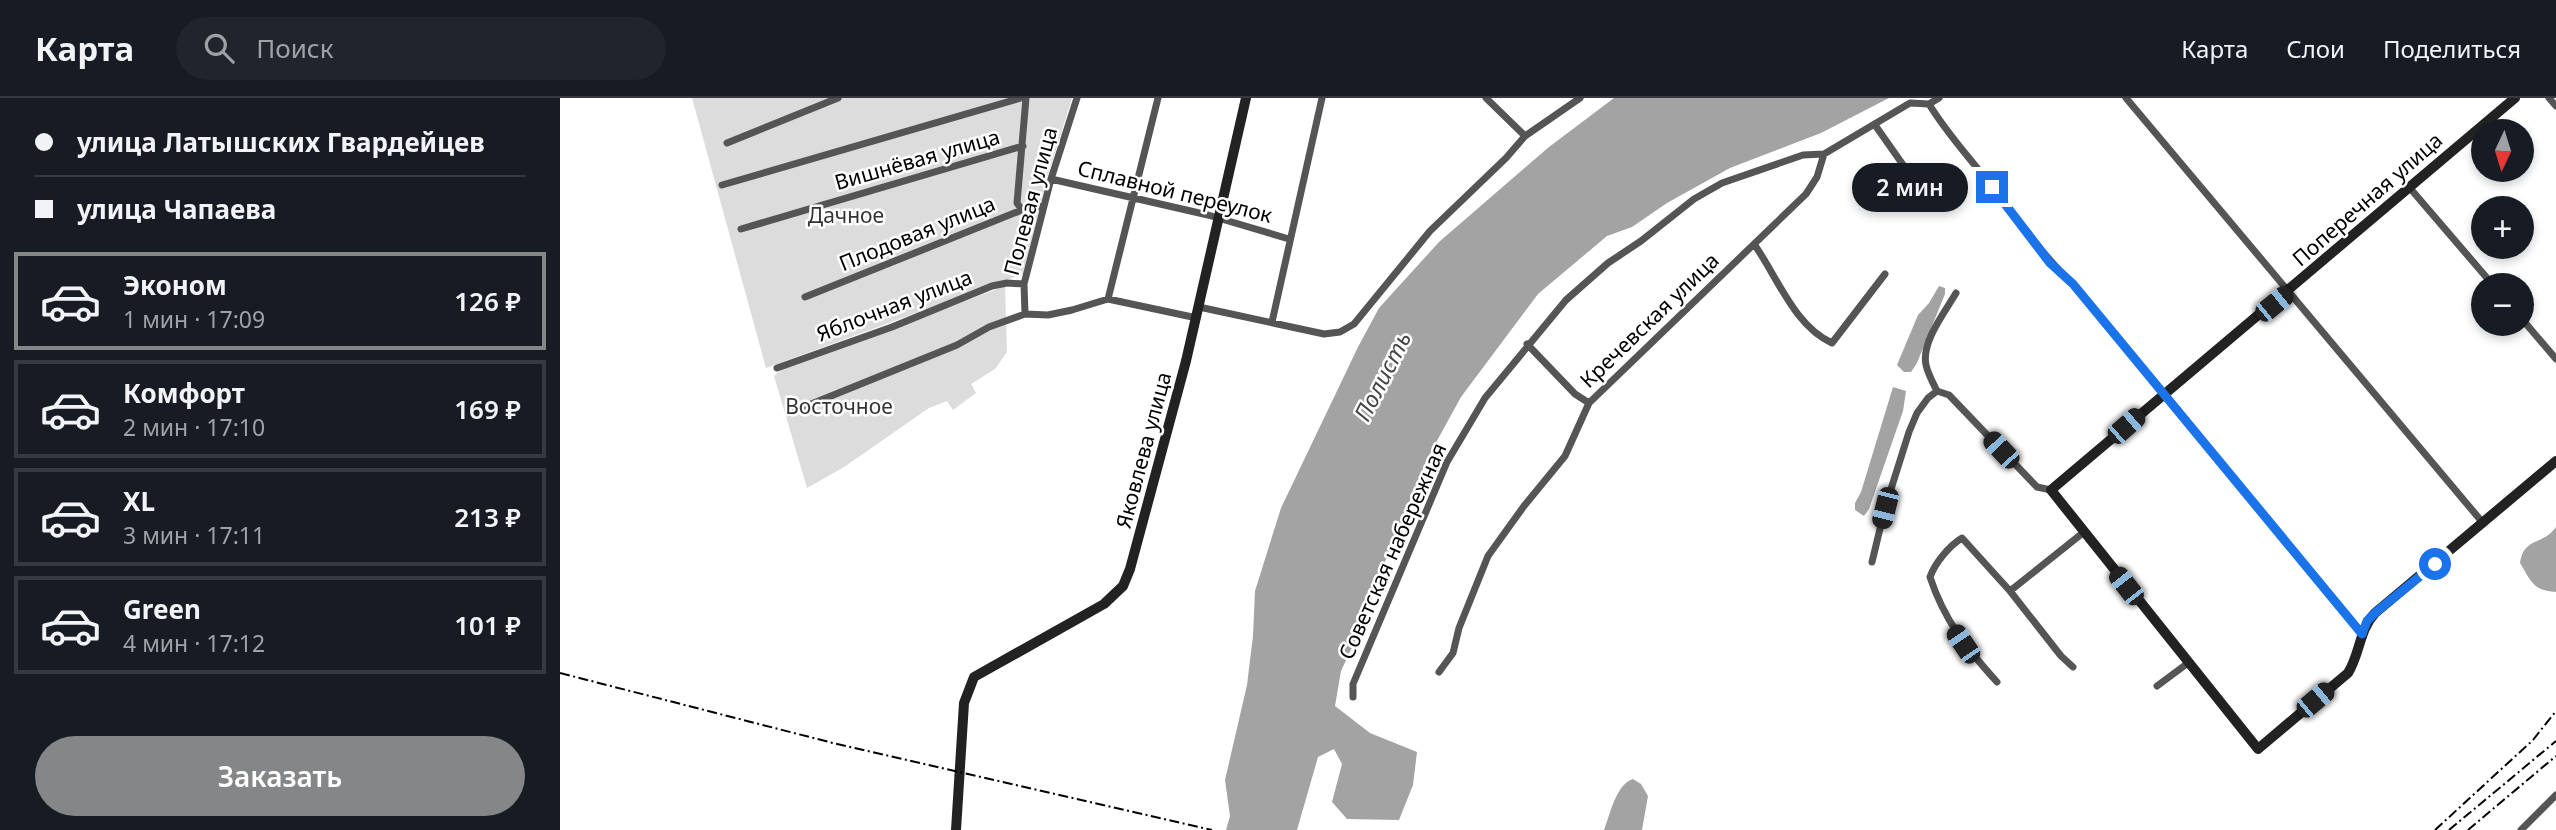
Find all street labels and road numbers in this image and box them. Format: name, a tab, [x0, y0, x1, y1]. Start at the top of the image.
street label: Вишнёвая улица	[831, 122, 1003, 196]
street label: Полевая улица	[997, 124, 1063, 278]
street label: Поперечная улица	[2286, 126, 2448, 272]
street label: Сплавной переулок	[1075, 153, 1275, 229]
street label: Плодовая улица	[835, 189, 999, 277]
street label: Кречевская улица	[1573, 246, 1725, 394]
street label: Яблочная улица	[812, 262, 976, 348]
street label: Яковлева улица	[1109, 369, 1177, 531]
street label: Советская набережная	[1332, 438, 1452, 664]

